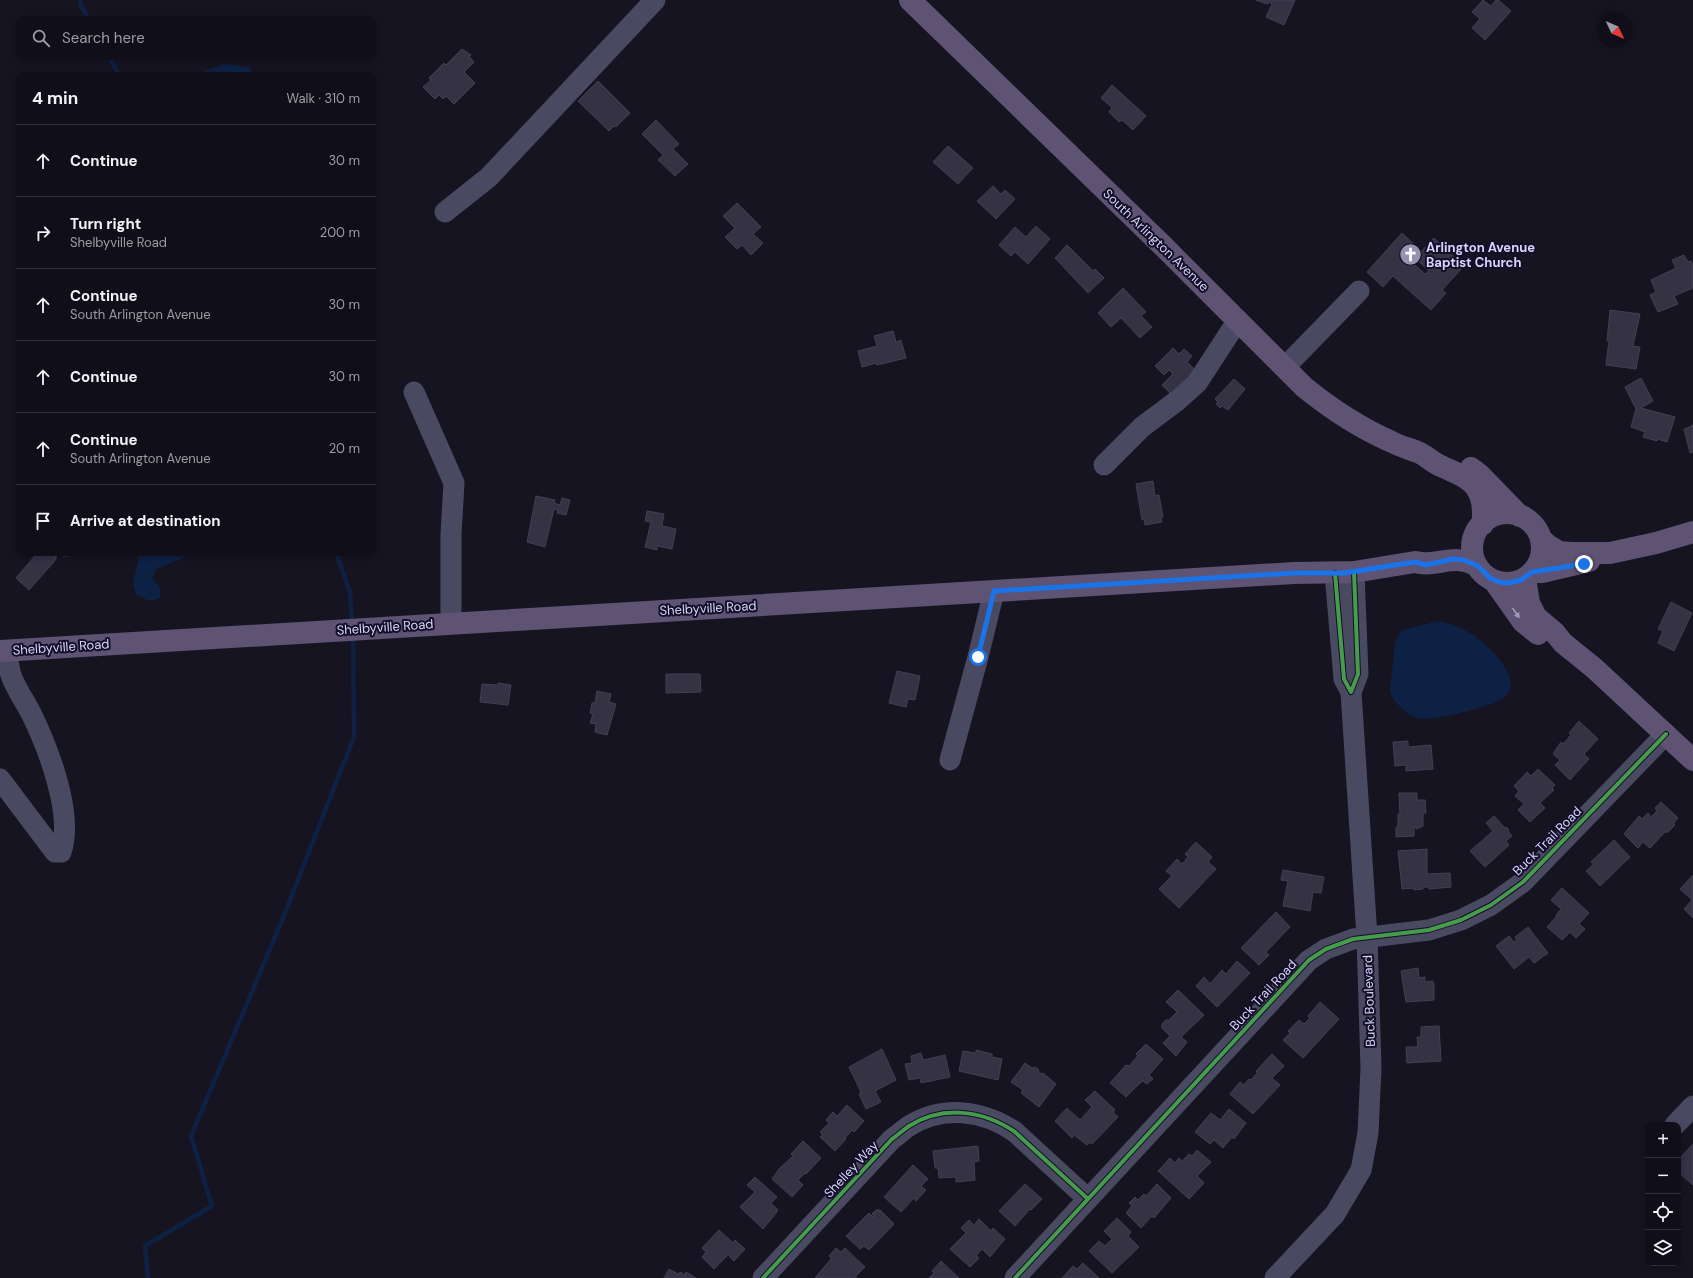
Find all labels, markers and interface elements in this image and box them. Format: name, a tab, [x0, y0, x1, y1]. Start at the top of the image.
north arrow	[1597, 12, 1633, 48]
search box	[16, 16, 376, 60]
icon: search	[30, 27, 52, 49]
text: Search here	[62, 28, 145, 48]
text: 4 min	[32, 87, 78, 109]
text: Walk · 310 m	[287, 90, 360, 107]
icon: ahead	[32, 150, 54, 172]
text: Continue	[70, 151, 138, 171]
text: 30 m	[328, 152, 360, 169]
street label: South Arlington Avenue	[1100, 185, 1212, 295]
text: Turn right	[70, 214, 141, 234]
icon: right	[32, 222, 54, 244]
text: 200 m	[320, 224, 360, 241]
text: Shelbyville Road	[70, 234, 167, 251]
place label: Arlington Avenue Baptist Church	[1426, 239, 1535, 271]
church icon: Arlington Avenue Baptist Church	[1398, 241, 1424, 267]
text: Continue	[70, 286, 138, 306]
icon: ahead	[32, 294, 54, 316]
text: 30 m	[328, 296, 360, 313]
text: South Arlington Avenue	[70, 306, 211, 323]
icon: ahead	[32, 366, 54, 388]
text: Continue	[70, 367, 138, 387]
text: 30 m	[328, 368, 360, 385]
text: Continue	[70, 430, 138, 450]
icon: ahead	[32, 438, 54, 460]
text: 20 m	[329, 440, 360, 457]
text: South Arlington Avenue	[70, 450, 211, 467]
icon: arrive	[32, 510, 54, 532]
text: Arrive at destination	[70, 511, 221, 531]
route end	[1575, 555, 1593, 573]
street label: Shelbyville Road	[659, 597, 757, 619]
one-way arrow	[1512, 607, 1520, 618]
street label: Shelbyville Road	[336, 615, 434, 639]
street label: Shelbyville Road	[12, 635, 110, 659]
route start	[969, 648, 987, 666]
street label: Buck Trail Road	[1509, 803, 1585, 879]
street label: Buck Boulevard	[1359, 955, 1379, 1047]
street label: Buck Trail Road	[1226, 956, 1300, 1034]
map controls	[1645, 1122, 1681, 1266]
button: +	[1645, 1122, 1681, 1158]
street label: Shelley Way	[820, 1137, 882, 1201]
button: −	[1645, 1158, 1681, 1194]
button: locate	[1645, 1194, 1681, 1230]
button: layers	[1645, 1230, 1681, 1266]

